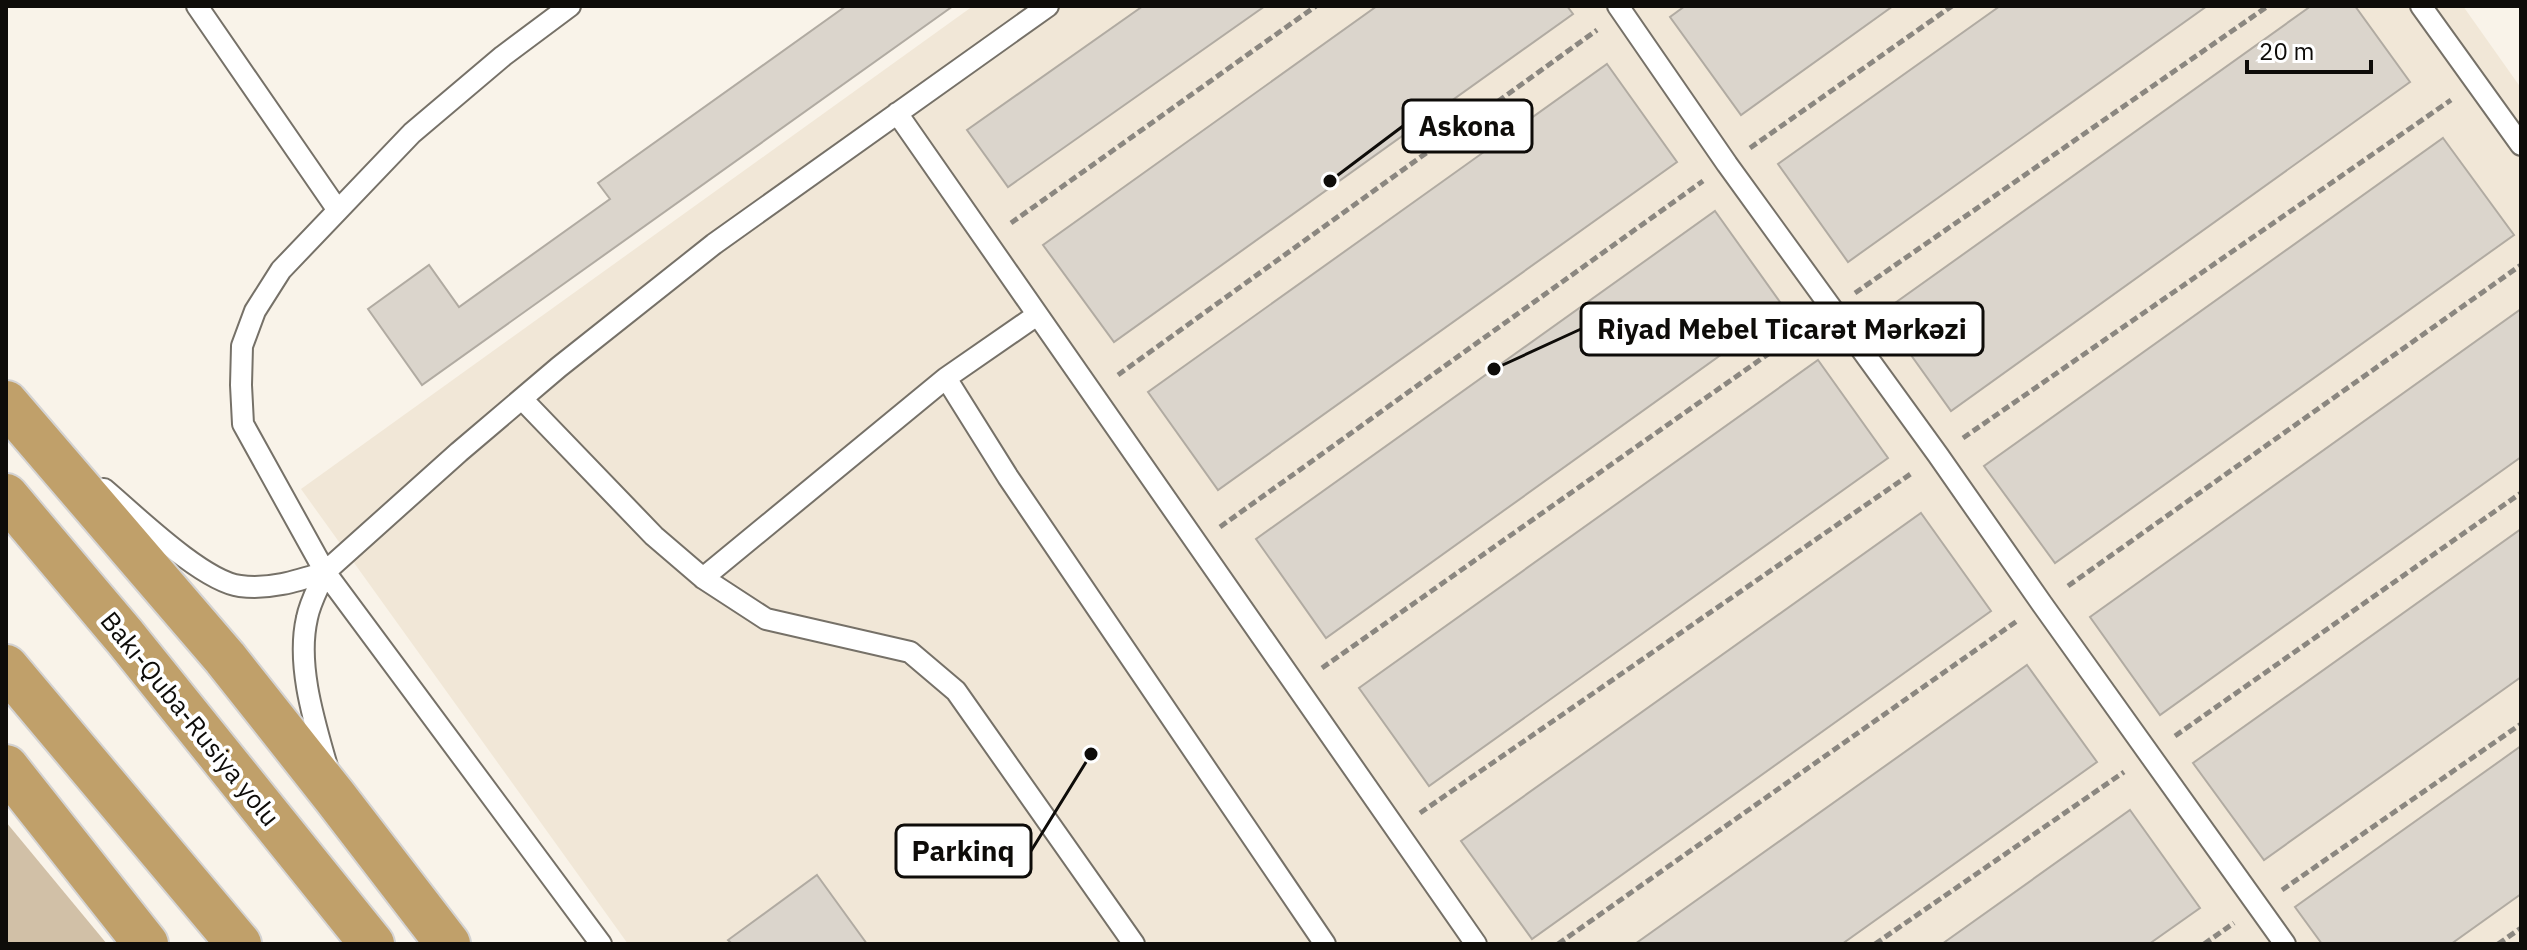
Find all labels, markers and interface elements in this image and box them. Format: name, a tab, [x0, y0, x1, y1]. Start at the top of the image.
scale bar	[2247, 24, 2371, 74]
text: 20 m	[2259, 35, 2314, 67]
callout: Askona	[1403, 100, 1532, 152]
text: Askona	[1418, 107, 1516, 144]
callout: Riyad Mebel Ticarət Mərkəzi	[1581, 303, 1983, 355]
text: Riyad Mebel Ticarət Mərkəzi	[1597, 310, 1967, 347]
street label: Bakı-Quba-Rusiya yolu	[94, 604, 288, 833]
callout: Parkinq	[896, 825, 1031, 877]
text: Parkinq	[911, 832, 1015, 869]

